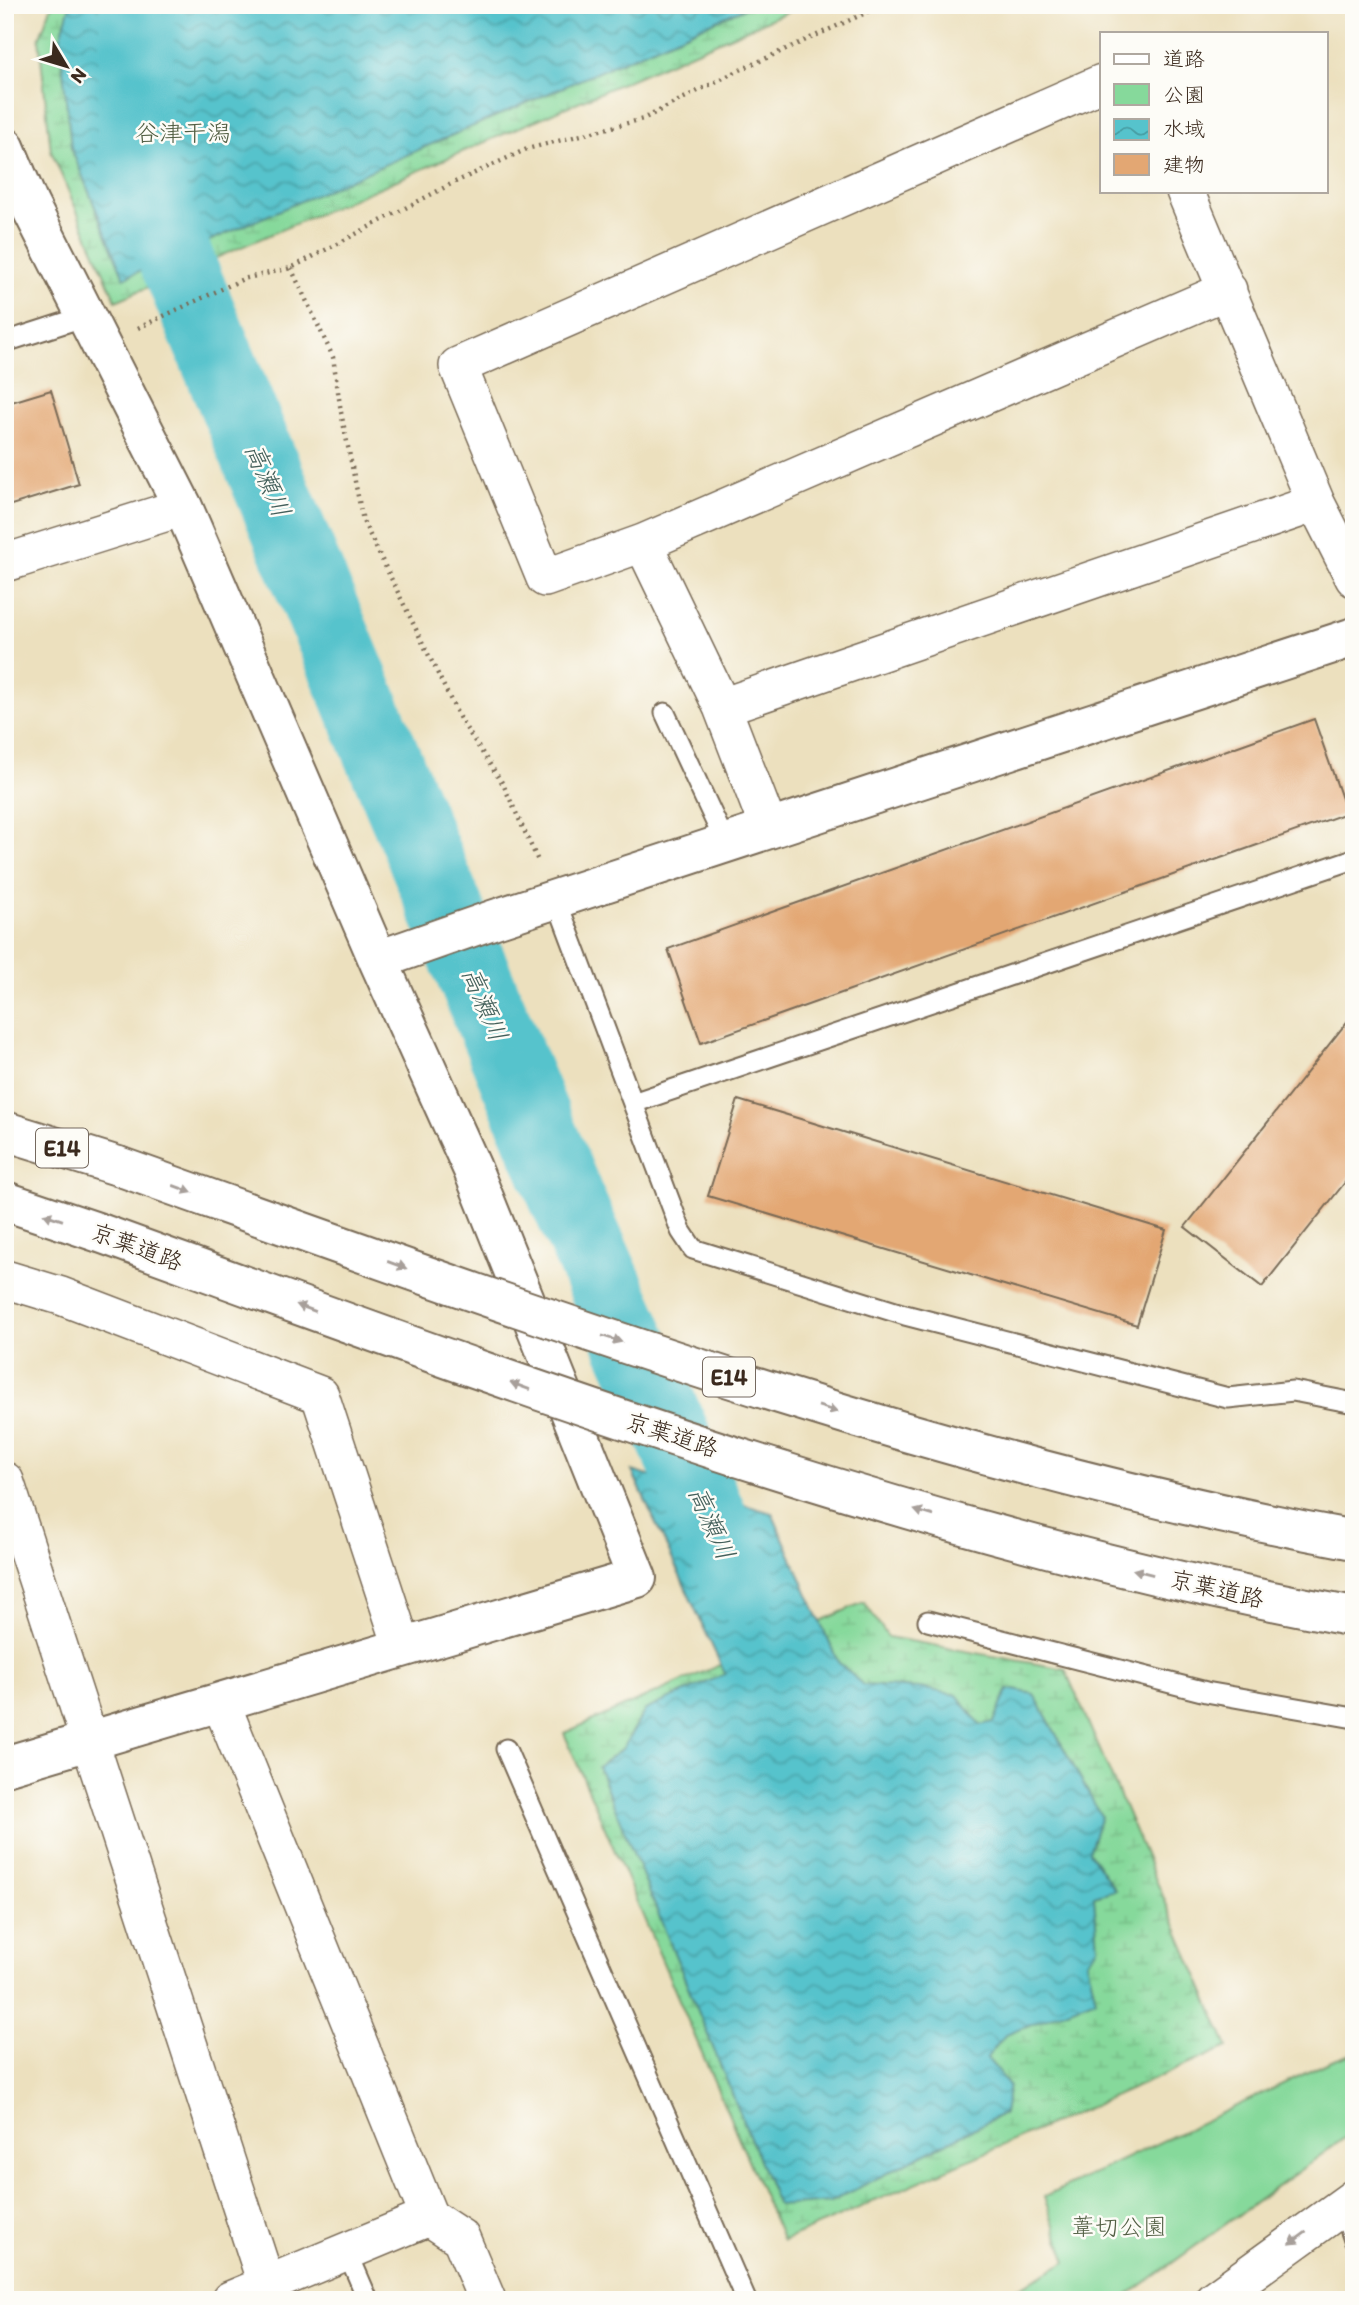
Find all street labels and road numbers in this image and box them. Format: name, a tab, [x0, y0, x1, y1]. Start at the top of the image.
road number: E14	[36, 1128, 88, 1168]
street label: 京葉道路	[87, 1216, 187, 1277]
road number: E14	[703, 1358, 755, 1396]
street label: 京葉道路	[622, 1406, 722, 1463]
street label: 京葉道路	[1167, 1564, 1267, 1613]

